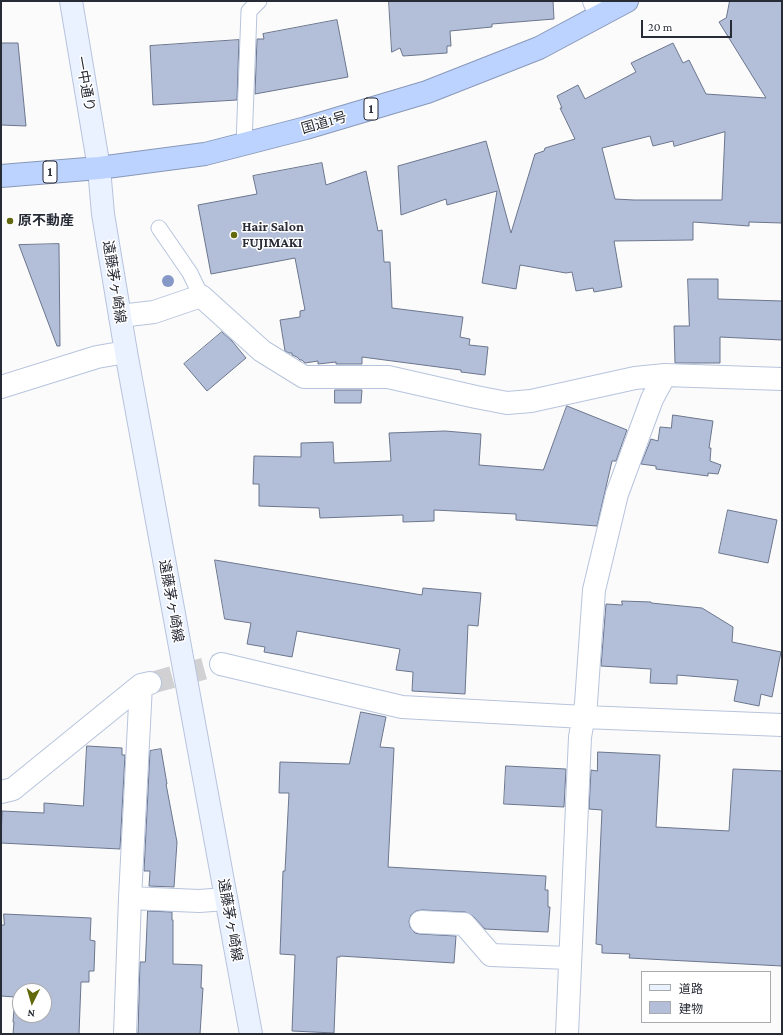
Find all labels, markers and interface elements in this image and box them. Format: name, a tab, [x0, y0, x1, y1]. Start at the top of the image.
scale bar	[643, 12, 734, 38]
text: 20 m	[648, 20, 672, 34]
street label: 一中通り	[72, 55, 98, 113]
road number: 1	[364, 98, 378, 120]
street label: 国道1号	[299, 108, 349, 138]
road number: 1	[43, 161, 57, 183]
place label: 原不動産	[18, 213, 74, 229]
marker: 原不動産	[5, 216, 15, 226]
place label: Hair Salon FUJIMAKI	[242, 219, 304, 252]
marker: Hair Salon FUJIMAKI	[229, 230, 239, 240]
street label: 遠藤茅ヶ崎線	[99, 239, 129, 325]
street label: 遠藤茅ヶ崎線	[155, 558, 187, 644]
street label: 遠藤茅ヶ崎線	[214, 877, 246, 963]
legend	[641, 971, 771, 1023]
text: 道路	[679, 982, 703, 996]
north arrow	[12, 983, 52, 1023]
text: 建物	[679, 1002, 703, 1016]
text: N	[27, 1008, 35, 1020]

